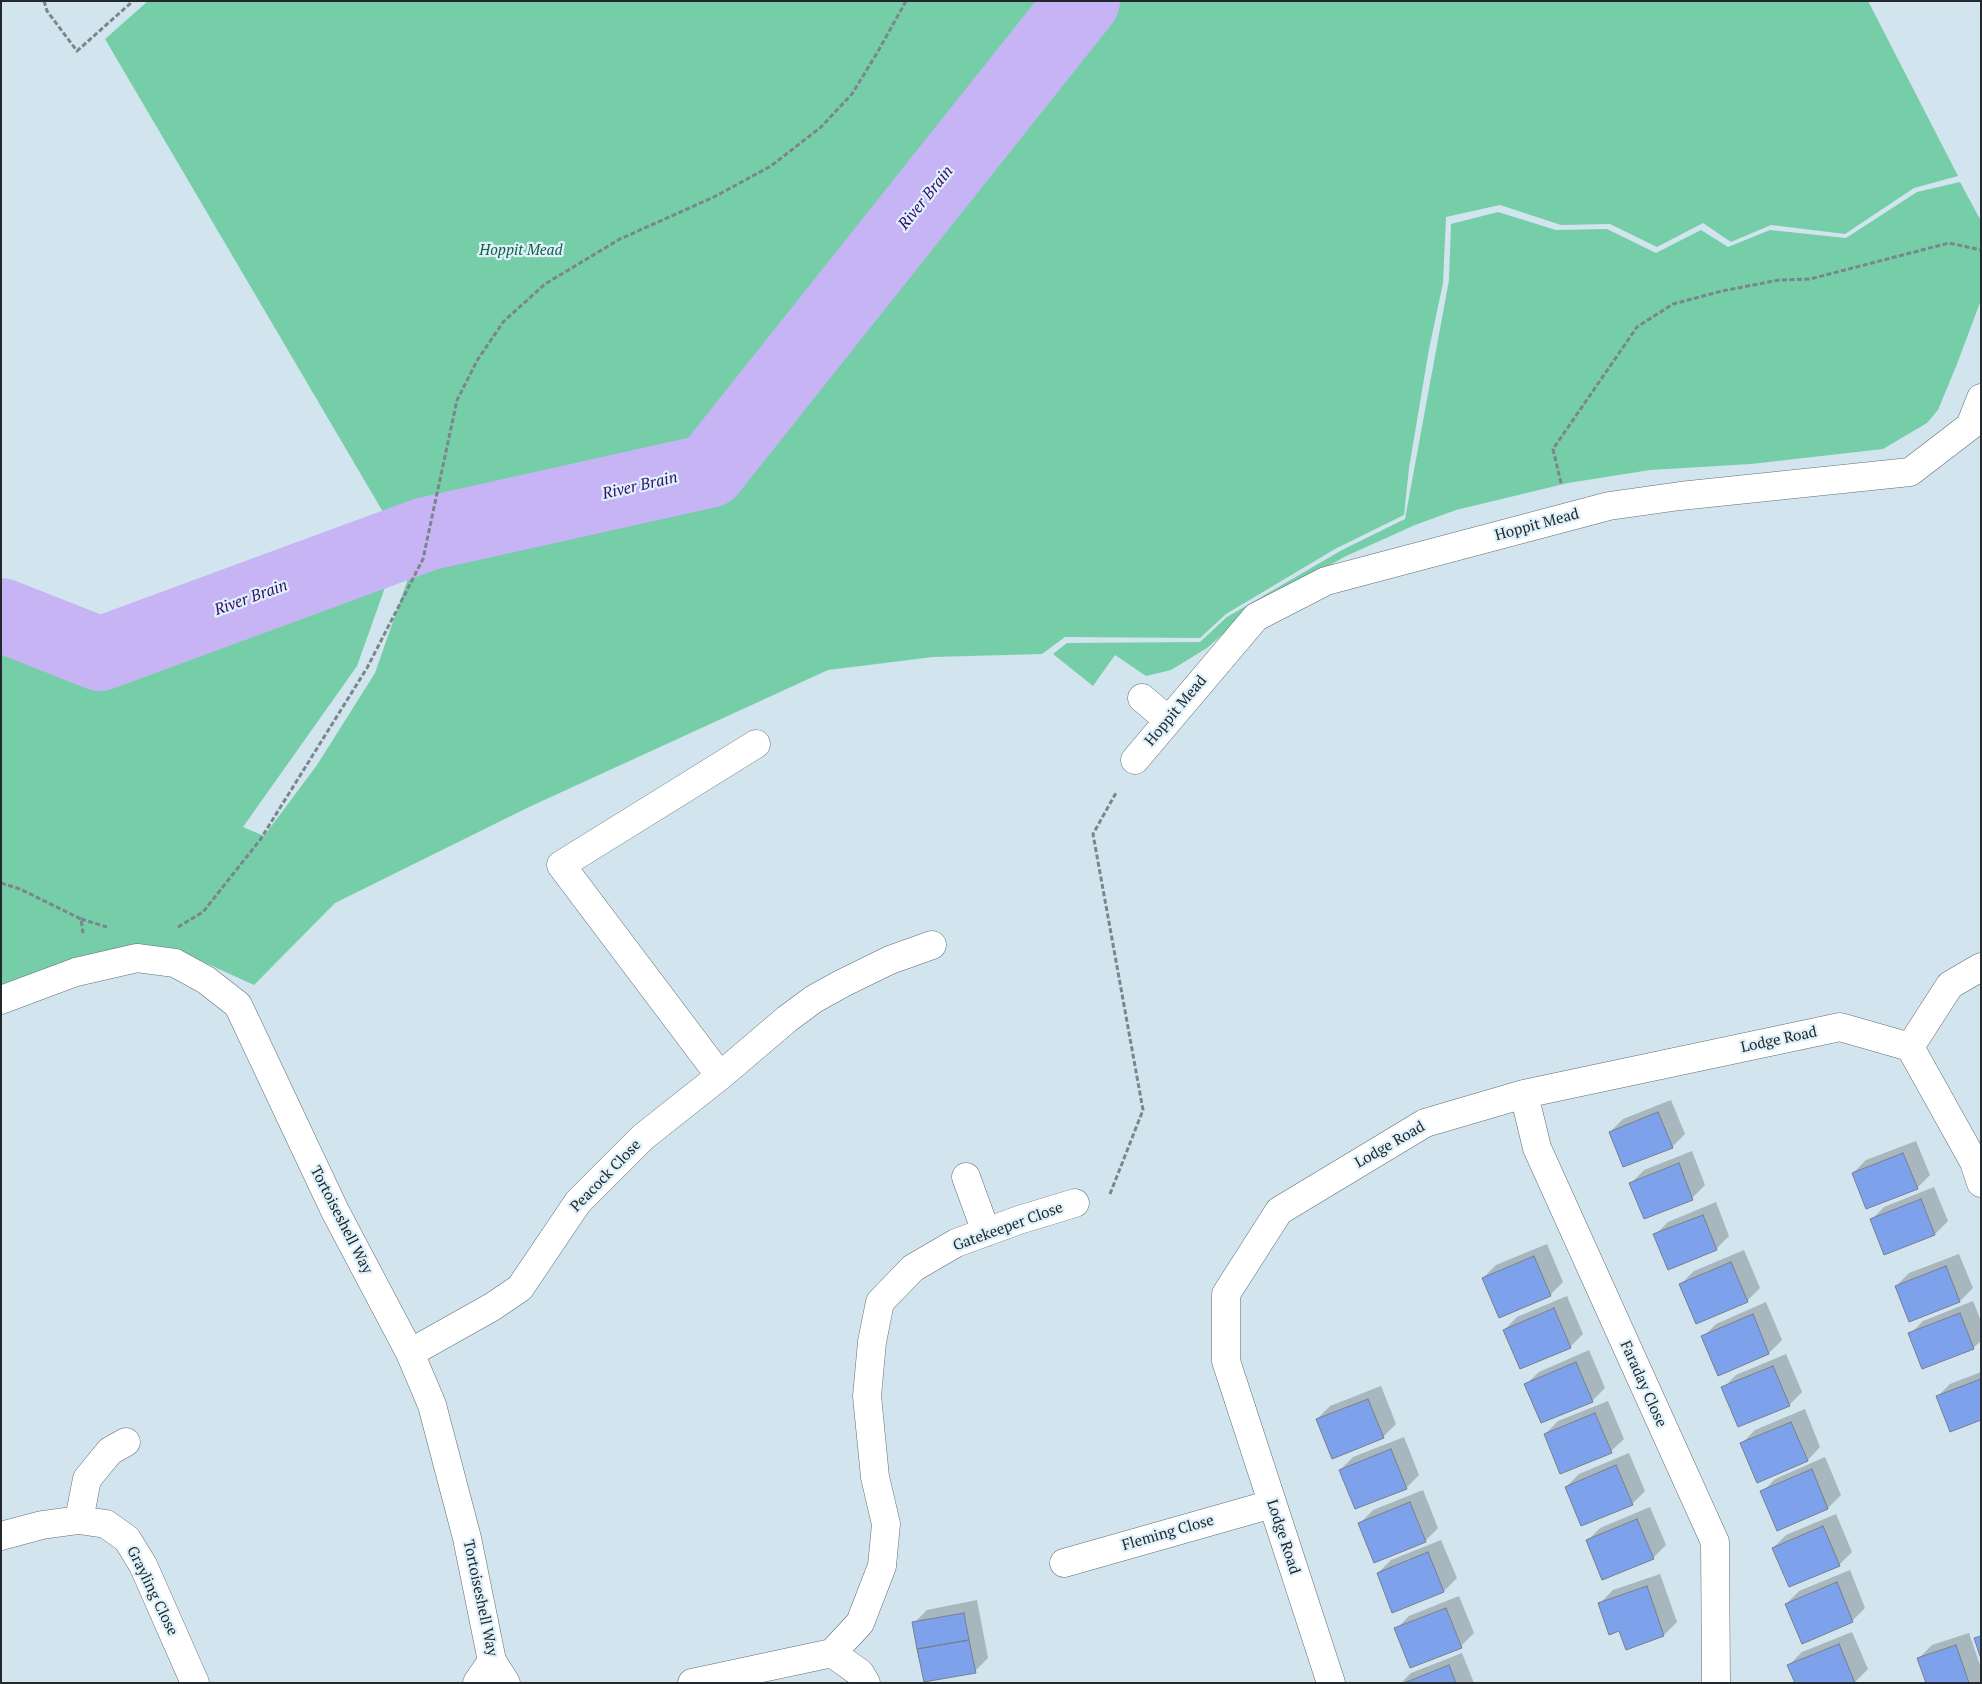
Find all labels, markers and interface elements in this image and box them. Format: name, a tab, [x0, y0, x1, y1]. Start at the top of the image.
water label: River Brain	[894, 162, 958, 234]
park label: Hoppit Mead	[479, 242, 563, 260]
water label: River Brain	[601, 468, 679, 504]
street label: Hoppit Mead	[1493, 505, 1581, 545]
water label: River Brain	[212, 576, 290, 620]
street label: Hoppit Mead	[1141, 672, 1211, 750]
street label: Lodge Road	[1739, 1023, 1819, 1057]
street label: Lodge Road	[1352, 1118, 1428, 1172]
street label: Peacock Close	[567, 1136, 645, 1216]
street label: Tortoiseshell Way	[306, 1163, 376, 1277]
street label: Gatekeeper Close	[951, 1199, 1065, 1255]
street label: Faraday Close	[1616, 1338, 1670, 1430]
street label: Lodge Road	[1262, 1497, 1304, 1577]
street label: Fleming Close	[1120, 1511, 1216, 1555]
street label: Tortoiseshell Way	[459, 1538, 501, 1658]
street label: Grayling Close	[123, 1543, 181, 1639]

